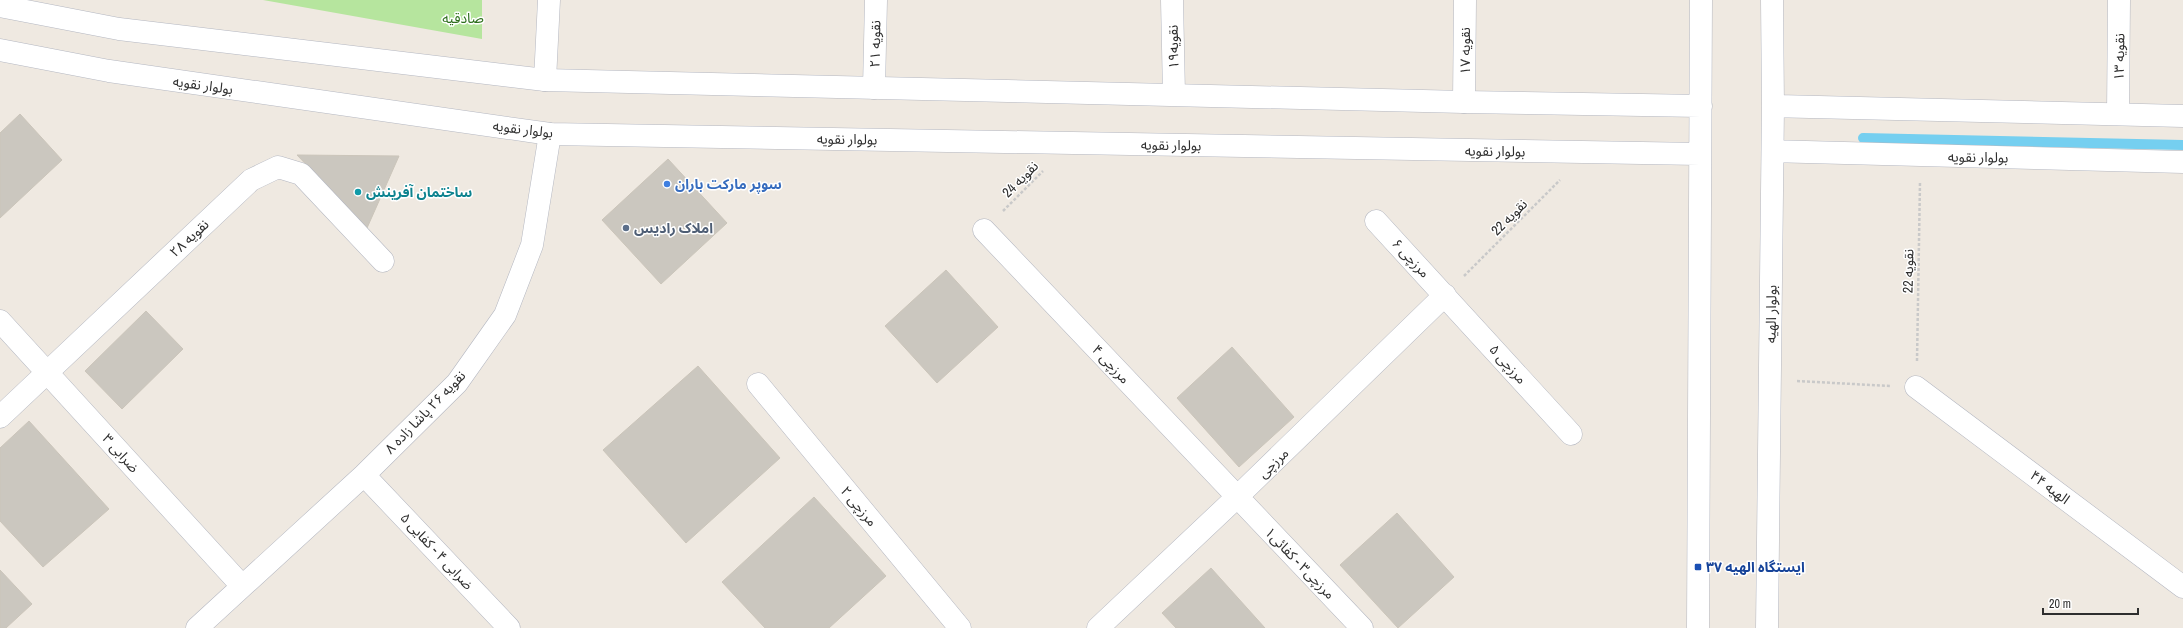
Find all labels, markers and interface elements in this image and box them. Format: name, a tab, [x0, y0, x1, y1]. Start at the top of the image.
park label: صادقیه	[442, 9, 484, 27]
street label: نقویه ۲۱	[866, 20, 884, 68]
street label: نقویه۱۹	[1164, 24, 1182, 69]
street label: نقویه ۱۷	[1456, 27, 1474, 75]
street label: نقویه ۱۳	[2110, 33, 2128, 81]
street label: بولوار نقویه	[172, 72, 234, 98]
street label: بولوار نقویه	[492, 116, 554, 142]
street label: بولوار نقویه	[817, 129, 878, 149]
street label: بولوار نقویه	[1141, 135, 1202, 155]
street label: بولوار نقویه	[1465, 141, 1526, 161]
street label: بولوار نقویه	[1948, 147, 2009, 167]
street label: نقویه 24	[998, 157, 1042, 201]
place label: سوپر مارکت باران	[675, 175, 782, 194]
marker: سوپر مارکت باران	[662, 179, 672, 189]
place label: ساختمان آفرینش	[366, 183, 472, 201]
marker: ساختمان آفرینش	[353, 187, 363, 197]
street label: نقویه 22	[1487, 195, 1531, 239]
street label: نقویه ۲۸	[165, 215, 213, 261]
place label: املاک رادیس	[634, 219, 713, 237]
marker: املاک رادیس	[621, 223, 631, 233]
street label: مرزچی ۶	[1388, 235, 1434, 282]
street label: نقویه 22	[1899, 248, 1917, 293]
street label: بولوار الهیه	[1761, 284, 1781, 343]
street label: مرزچی ۵	[1485, 340, 1530, 388]
street label: مرزچی ۴	[1088, 341, 1134, 388]
street label: نقویه ۲۶ پاشا زاده ۸	[381, 366, 470, 458]
street label: ضرابی ۳	[99, 430, 143, 477]
street label: مرزچی	[1254, 444, 1293, 483]
street label: الهیه ۴۴	[2026, 466, 2074, 508]
street label: مرزچی ۲	[836, 482, 881, 531]
street label: ضرابی ۴ - کفایی ۵	[397, 509, 478, 594]
street label: مرزچی۳ - کفائی۱	[1260, 523, 1339, 603]
place label: ایستگاه الهیه ۳۷	[1706, 558, 1805, 576]
marker: ایستگاه الهیه ۳۷	[1693, 562, 1703, 572]
scale bar	[2043, 590, 2138, 616]
text: 20 m	[2049, 596, 2071, 612]

